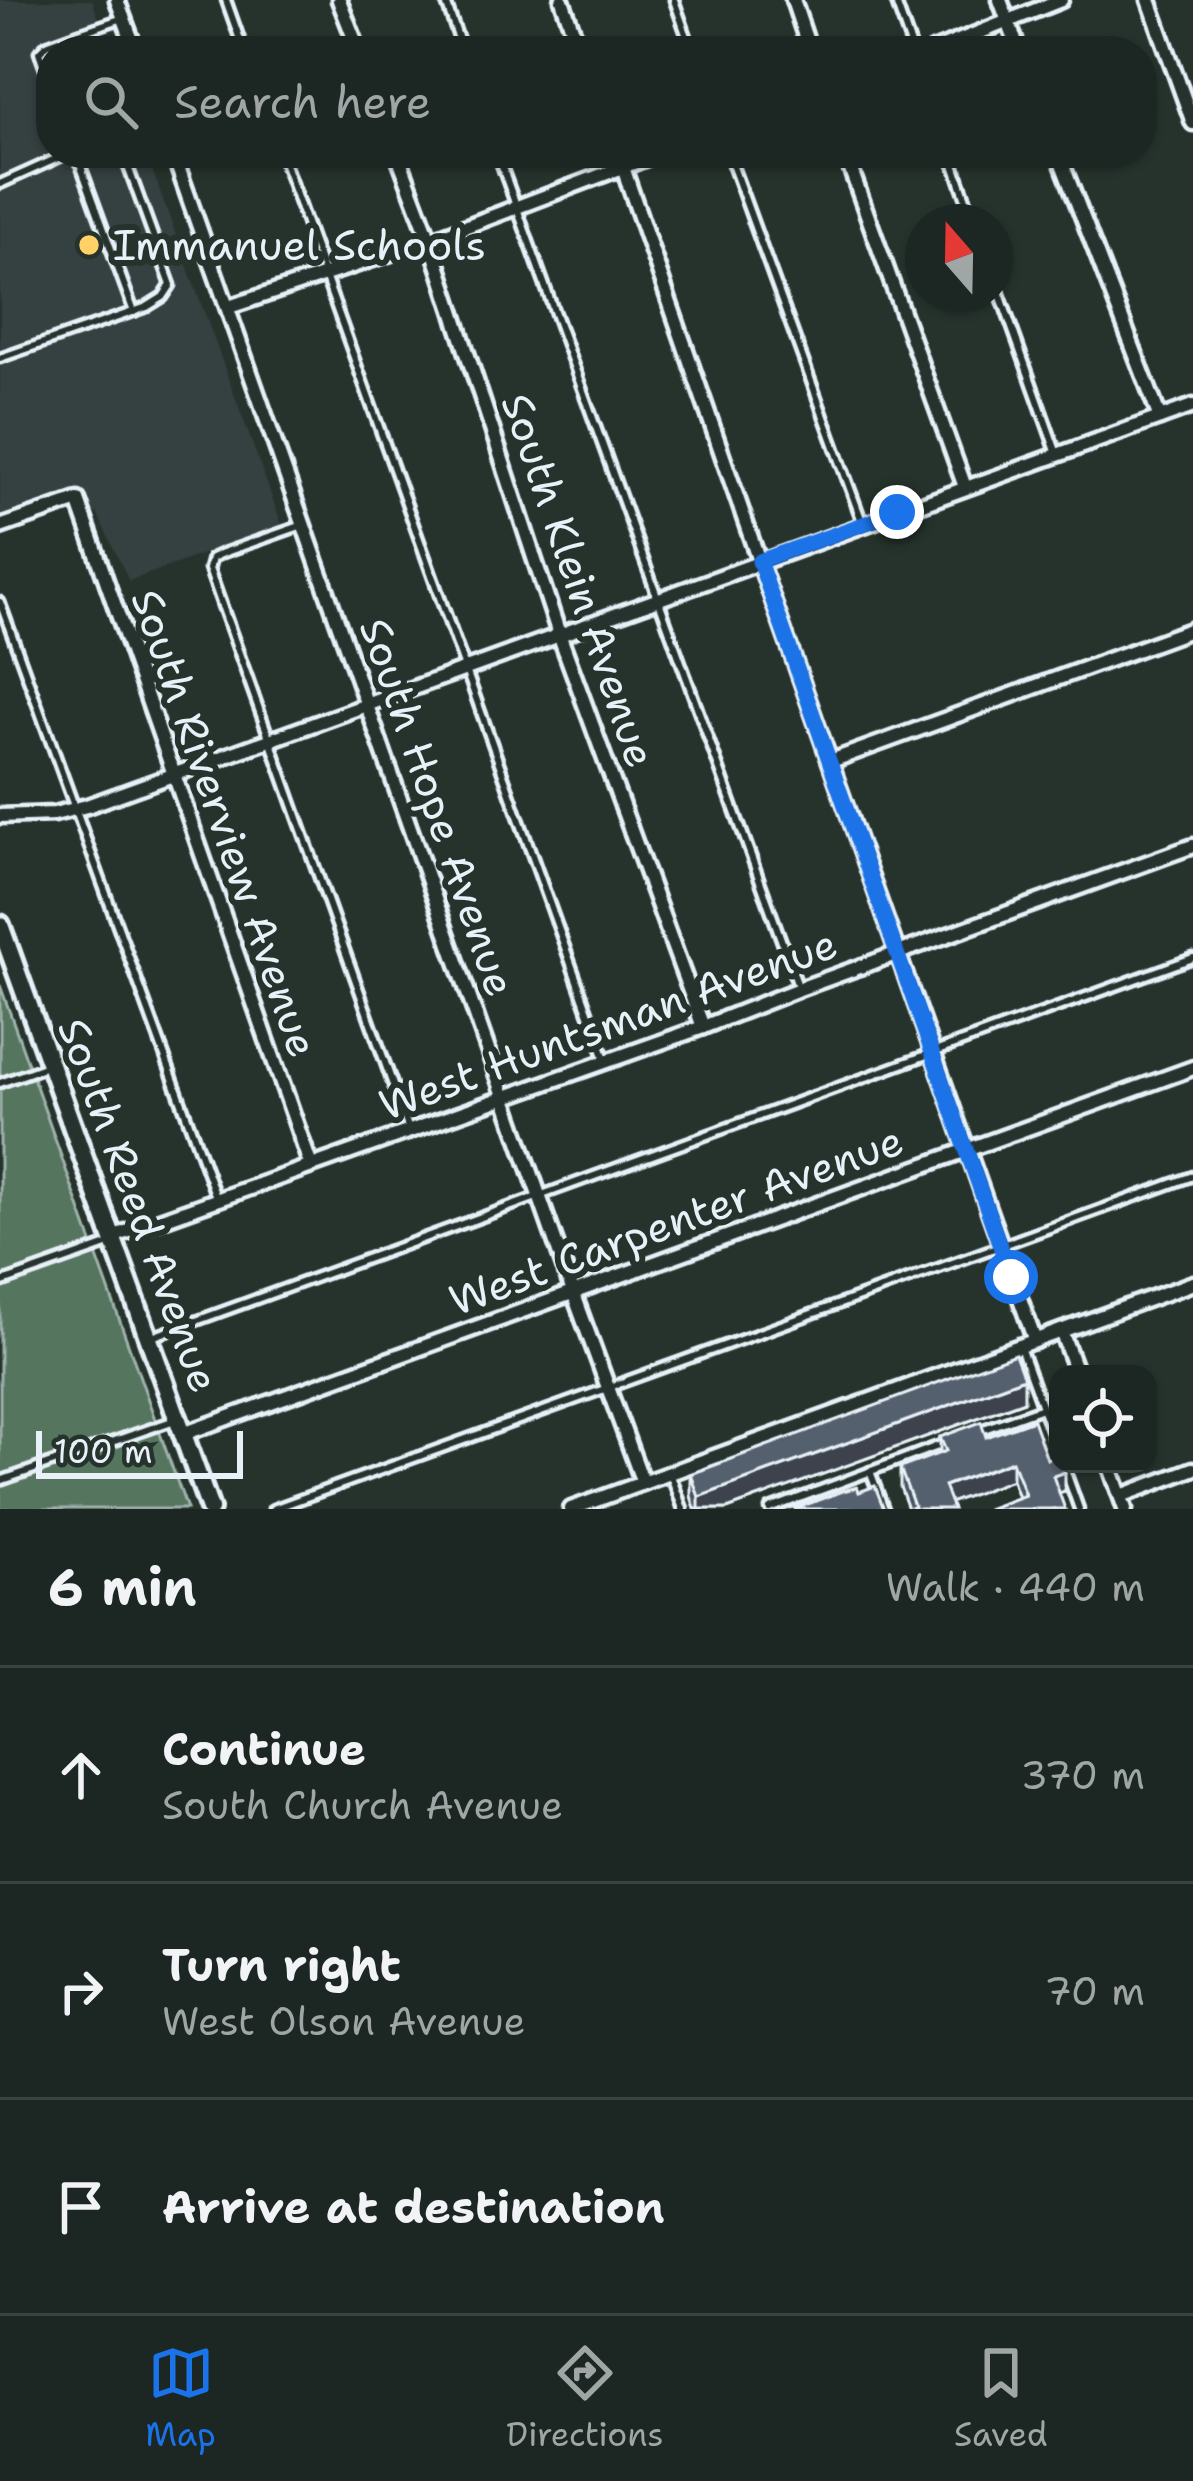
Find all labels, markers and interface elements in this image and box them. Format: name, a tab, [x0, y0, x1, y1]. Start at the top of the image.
search box	[36, 36, 1157, 168]
icon: search	[78, 69, 144, 135]
text: Search here	[174, 72, 431, 132]
north arrow	[905, 204, 1013, 312]
place label: Immanuel Schools	[113, 217, 486, 273]
marker: Immanuel Schools	[76, 232, 102, 258]
street label: South Klein Avenue	[489, 386, 669, 774]
route end	[870, 485, 924, 539]
street label: South Riverview Avenue	[119, 582, 331, 1064]
street label: South Hope Avenue	[347, 611, 529, 1003]
street label: West Huntsman Avenue	[371, 915, 845, 1133]
street label: South Reed Avenue	[45, 1010, 233, 1400]
street label: West Carpenter Avenue	[441, 1112, 911, 1328]
route start	[984, 1250, 1038, 1304]
map controls	[1049, 1365, 1157, 1473]
button: locate	[1049, 1365, 1157, 1473]
scale bar	[36, 1425, 243, 1478]
text: 100 m	[54, 1429, 153, 1474]
text: 6 min	[48, 1553, 197, 1621]
text: Walk · 440 m	[886, 1561, 1145, 1613]
text: Continue	[162, 1719, 366, 1779]
icon: ahead	[48, 1742, 114, 1808]
text: 370 m	[1020, 1749, 1145, 1801]
text: South Church Avenue	[162, 1779, 563, 1831]
text: Turn right	[162, 1935, 401, 1995]
icon: right	[48, 1958, 114, 2024]
text: 70 m	[1044, 1965, 1145, 2017]
text: West Olson Avenue	[162, 1995, 526, 2047]
icon: arrive	[48, 2174, 114, 2240]
text: Arrive at destination	[162, 2177, 665, 2237]
tab: Map	[145, 2340, 216, 2457]
tab: Directions	[506, 2340, 664, 2457]
tab: Saved	[954, 2340, 1048, 2457]

